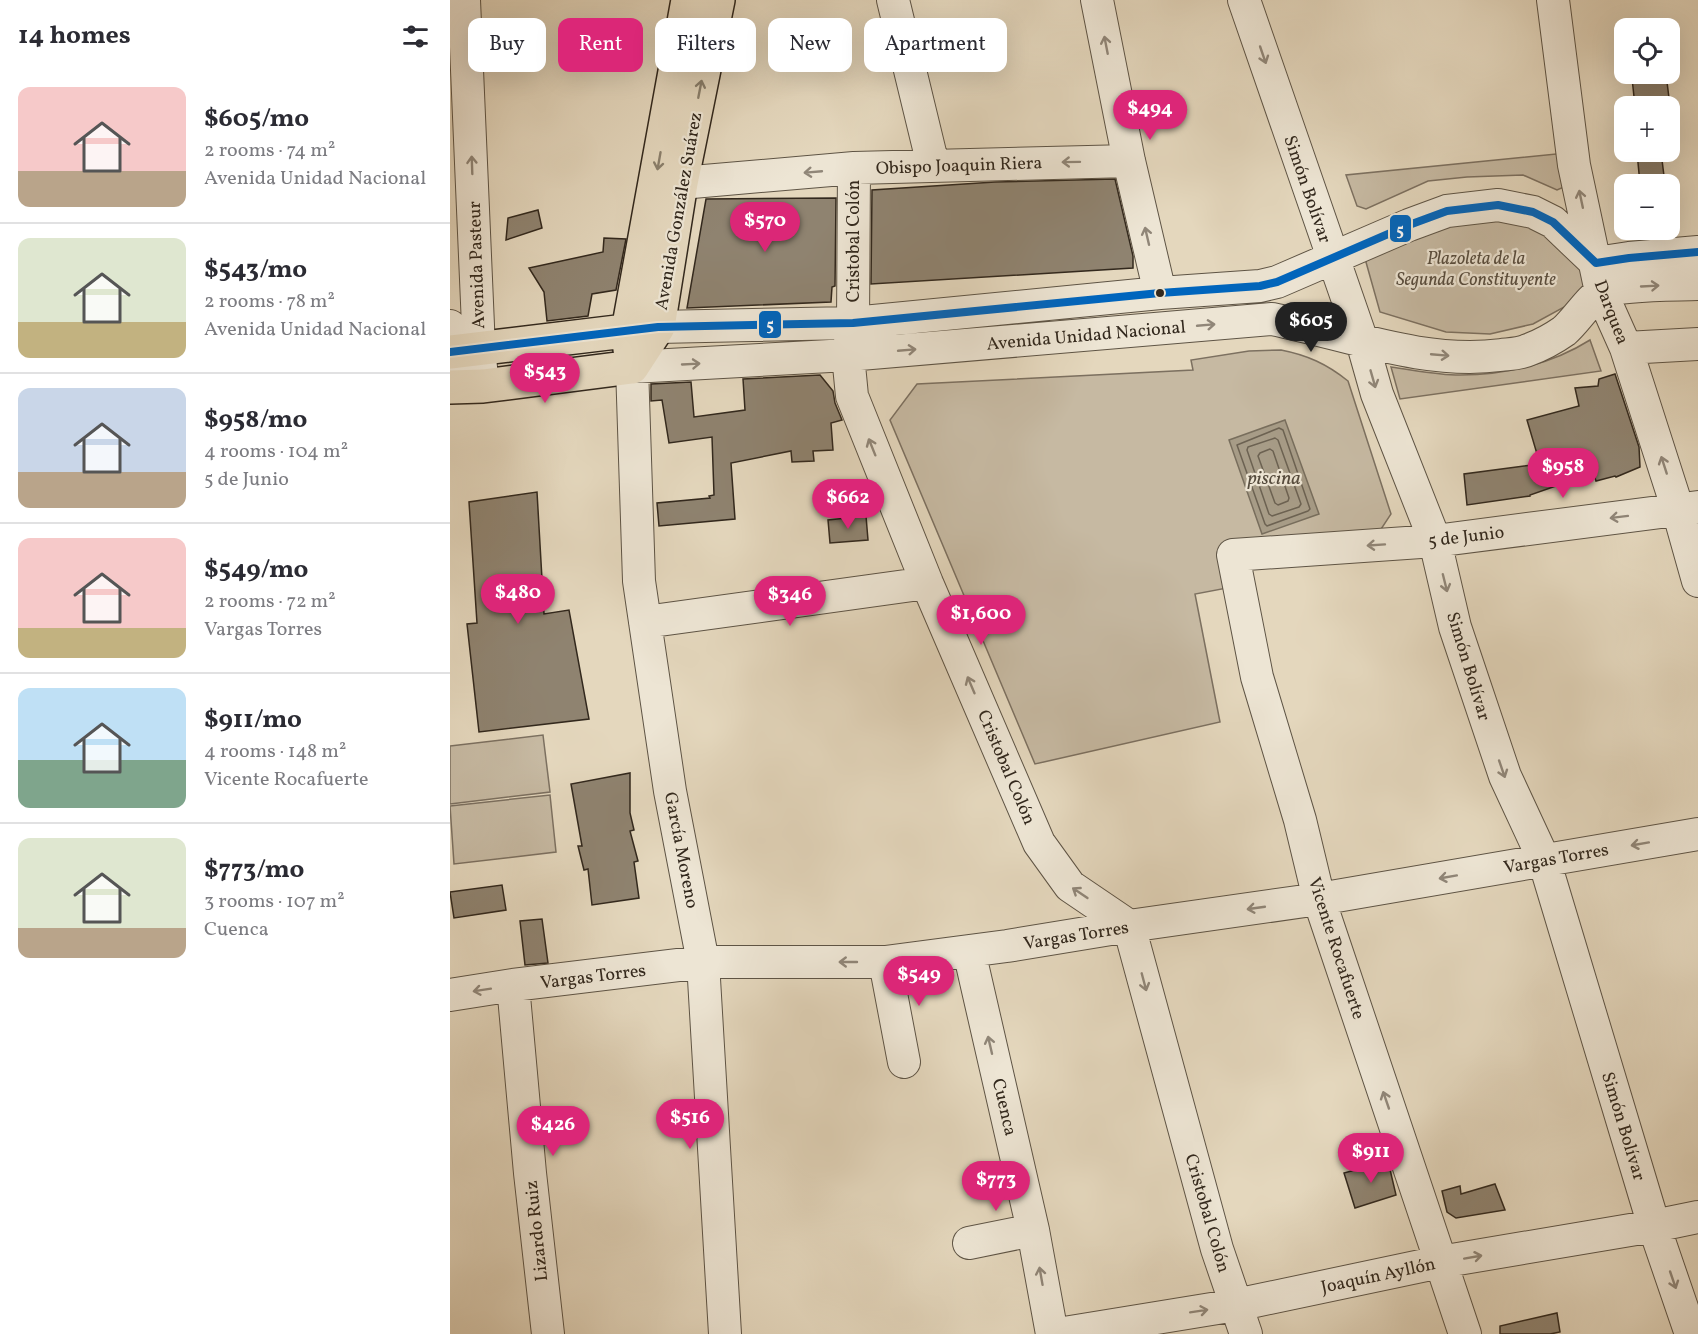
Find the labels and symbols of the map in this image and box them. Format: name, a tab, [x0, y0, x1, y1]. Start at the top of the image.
one-way arrow	[1100, 36, 1111, 55]
one-way arrow	[1258, 45, 1269, 64]
one-way arrow	[695, 79, 706, 99]
pin: $494	[1114, 90, 1186, 141]
street label: Avenida González Suárez	[650, 110, 709, 312]
street label: Simón Bolívar	[1276, 132, 1337, 247]
one-way arrow	[653, 151, 664, 170]
street label: Obispo Joaquin Riera	[875, 151, 1043, 182]
one-way arrow	[467, 155, 478, 175]
one-way arrow	[1061, 156, 1081, 168]
one-way arrow	[803, 167, 823, 178]
street label: Cristobal Colón	[842, 179, 867, 302]
one-way arrow	[1575, 190, 1587, 209]
street label: Avenida Pasteur	[463, 200, 492, 329]
pin: $570	[729, 202, 801, 253]
line badge: 5	[1389, 214, 1412, 243]
text: 5	[1396, 220, 1404, 242]
one-way arrow	[1140, 226, 1152, 245]
park label: Plazoleta de la Segunda Constituyente	[1396, 247, 1556, 293]
street label: Darquea	[1587, 277, 1634, 348]
one-way arrow	[1639, 281, 1659, 292]
unlabelled marker	[1154, 287, 1166, 299]
pin: $605	[1275, 302, 1347, 353]
line badge: 5	[758, 310, 782, 339]
text: 5	[766, 315, 774, 337]
street label: Avenida Unidad Nacional	[985, 315, 1187, 358]
one-way arrow	[1195, 319, 1215, 330]
one-way arrow	[896, 345, 916, 356]
one-way arrow	[1430, 350, 1449, 361]
pin: $543	[509, 353, 581, 404]
one-way arrow	[680, 358, 700, 369]
one-way arrow	[1368, 369, 1379, 388]
one-way arrow	[866, 438, 877, 457]
pin: $958	[1527, 448, 1599, 499]
one-way arrow	[1657, 456, 1668, 475]
water label: piscina	[1247, 465, 1301, 493]
pin: $662	[812, 479, 884, 530]
one-way arrow	[1610, 512, 1630, 523]
street label: 5 de Junio	[1427, 520, 1506, 555]
one-way arrow	[1367, 540, 1387, 551]
one-way arrow	[1439, 573, 1451, 592]
pin: $480	[482, 574, 554, 625]
pin: $346	[754, 576, 826, 627]
pin: $1,600	[932, 595, 1030, 646]
street label: Simón Bolívar	[1439, 609, 1496, 724]
one-way arrow	[965, 676, 976, 694]
street label: Cristobal Colón	[970, 706, 1041, 829]
one-way arrow	[1498, 759, 1509, 778]
street label: García Moreno	[657, 790, 704, 911]
street label: Vargas Torres	[1502, 838, 1611, 881]
one-way arrow	[1631, 838, 1651, 849]
one-way arrow	[1439, 871, 1458, 882]
street label: Vicente Rocafuerte	[1301, 874, 1370, 1023]
one-way arrow	[1072, 887, 1089, 899]
one-way arrow	[1246, 902, 1266, 913]
street label: Vargas Torres	[1022, 916, 1131, 957]
one-way arrow	[839, 956, 859, 968]
pin: $549	[883, 956, 955, 1007]
street label: Vargas Torres	[539, 959, 647, 996]
one-way arrow	[1139, 972, 1150, 991]
one-way arrow	[472, 985, 492, 996]
one-way arrow	[984, 1036, 996, 1055]
street label: Simón Bolívar	[1594, 1069, 1651, 1184]
street label: Cuenca	[985, 1076, 1022, 1139]
one-way arrow	[1380, 1090, 1391, 1109]
pin: $516	[654, 1099, 726, 1150]
pin: $426	[517, 1106, 589, 1157]
pin: $911	[1335, 1133, 1407, 1184]
street label: Cristobal Colón	[1178, 1151, 1236, 1276]
pin: $773	[960, 1161, 1032, 1212]
street label: Lizardo Ruiz	[520, 1179, 555, 1282]
one-way arrow	[1462, 1251, 1482, 1262]
street label: Joaquín Ayllón	[1319, 1252, 1438, 1301]
one-way arrow	[1036, 1267, 1047, 1287]
one-way arrow	[1668, 1270, 1679, 1289]
one-way arrow	[1189, 1305, 1208, 1316]

